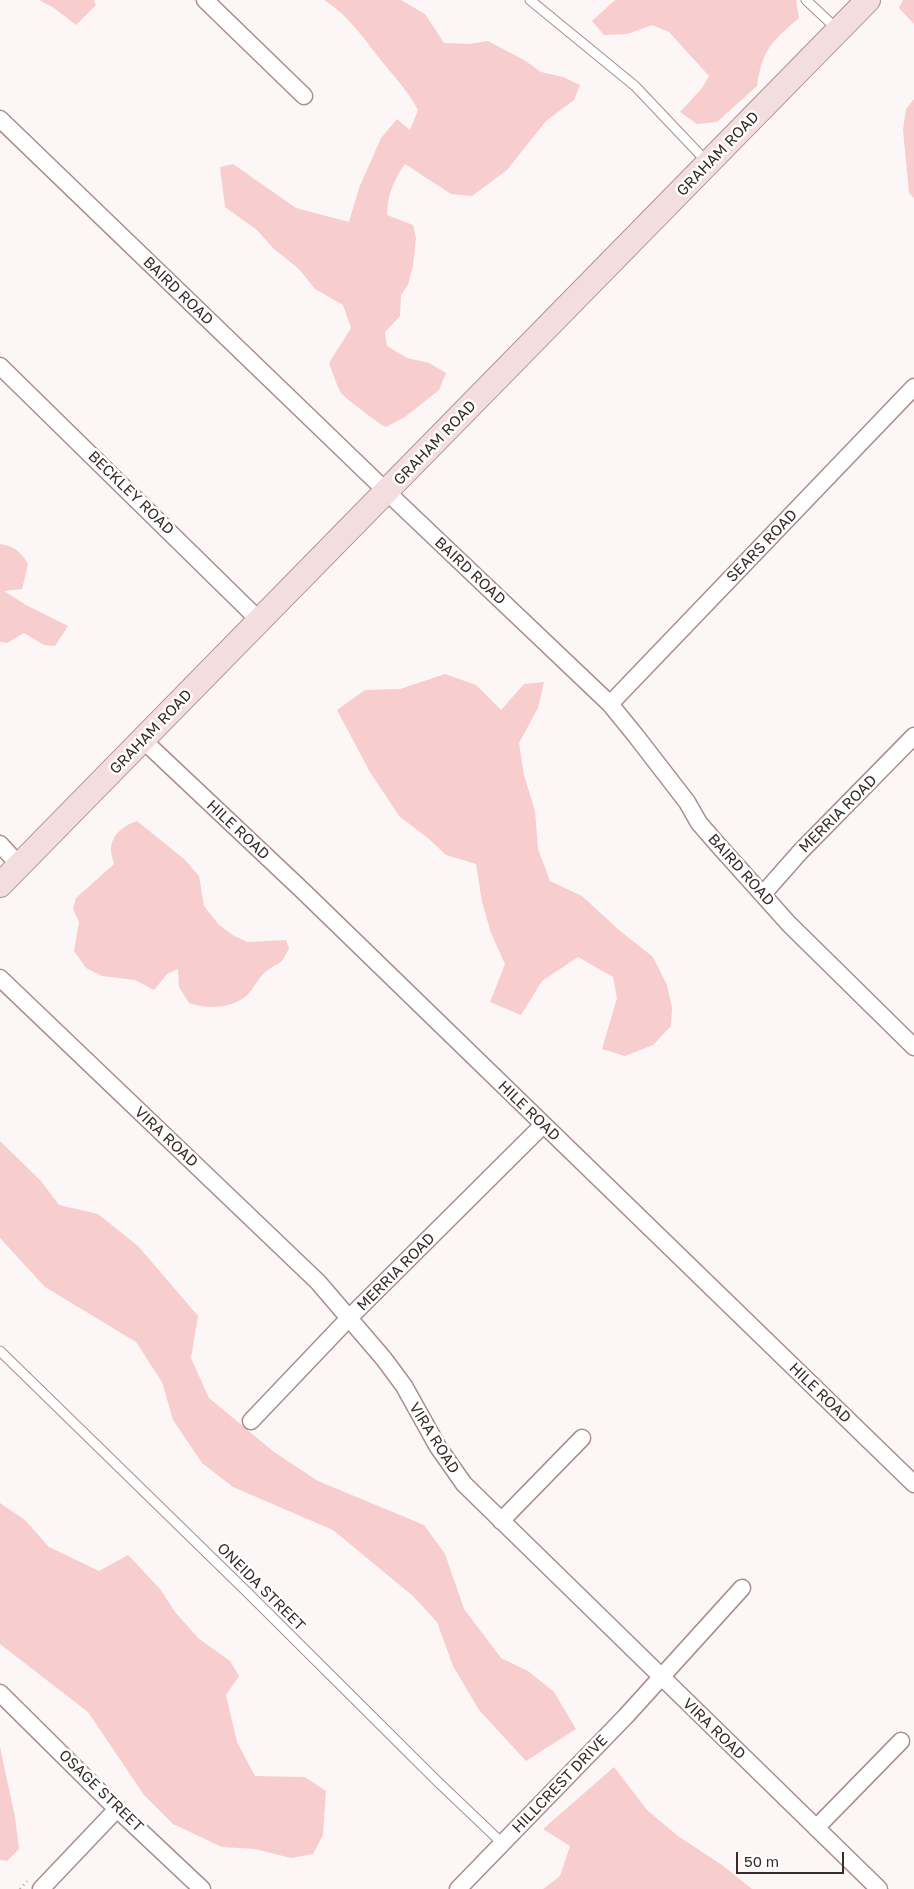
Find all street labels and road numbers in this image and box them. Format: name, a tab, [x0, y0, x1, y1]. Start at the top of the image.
street label: GRAHAM ROAD	[673, 108, 763, 200]
street label: BAIRD ROAD	[139, 253, 217, 329]
street label: GRAHAM ROAD	[390, 397, 480, 489]
street label: BECKLEY ROAD	[84, 447, 178, 539]
street label: SEARS ROAD	[723, 506, 801, 586]
street label: BAIRD ROAD	[431, 534, 509, 608]
street label: GRAHAM ROAD	[106, 686, 196, 778]
street label: MERRIA ROAD	[795, 771, 881, 857]
street label: HILE ROAD	[203, 796, 273, 864]
street label: BAIRD ROAD	[704, 830, 778, 910]
street label: HILE ROAD	[494, 1077, 564, 1145]
street label: VIRA ROAD	[130, 1103, 202, 1171]
street label: MERRIA ROAD	[353, 1229, 439, 1315]
street label: HILE ROAD	[785, 1359, 855, 1427]
street label: VIRA ROAD	[405, 1399, 463, 1477]
street label: ONEIDA STREET	[213, 1539, 309, 1635]
street label: VIRA ROAD	[679, 1695, 749, 1763]
street label: HILLCREST DRIVE	[509, 1731, 611, 1837]
street label: OSAGE STREET	[55, 1746, 147, 1836]

